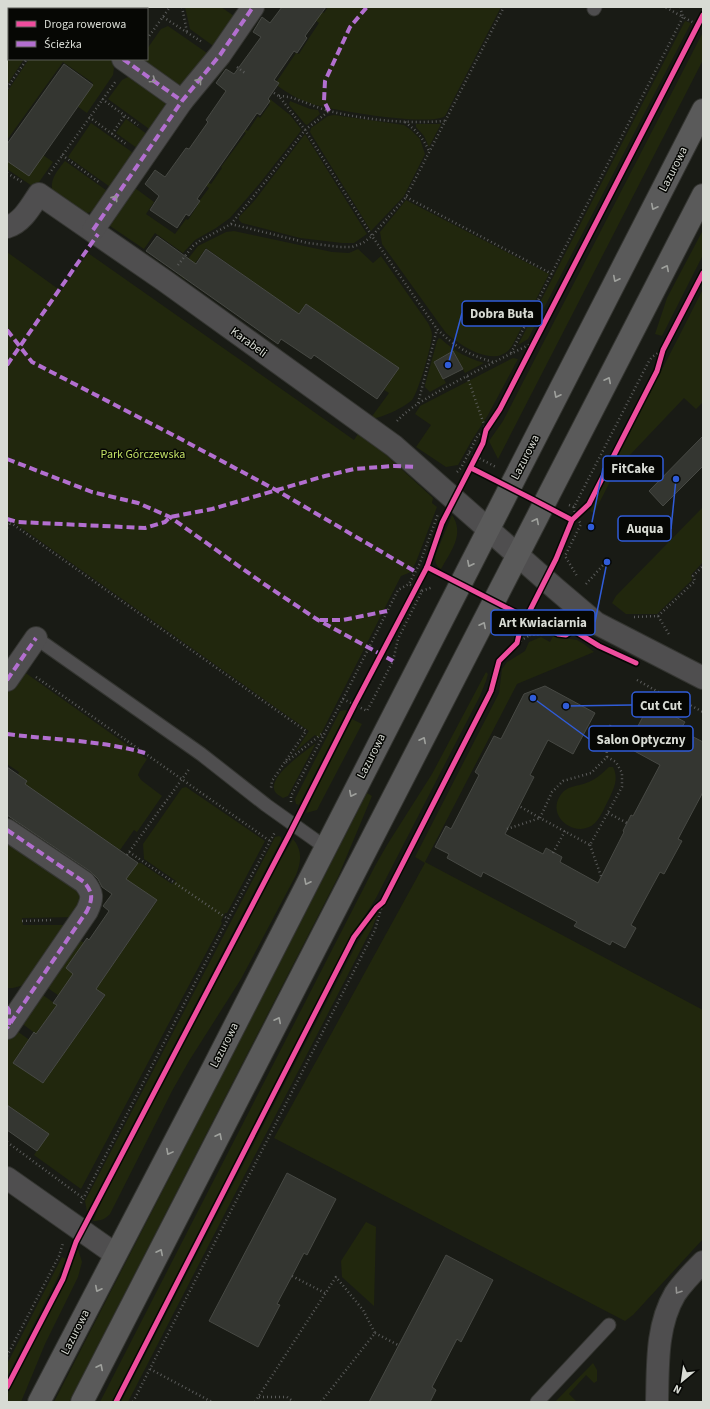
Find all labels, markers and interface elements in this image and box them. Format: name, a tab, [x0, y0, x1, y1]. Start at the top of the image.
legend	[8, 8, 148, 60]
text: Droga rowerowa	[44, 16, 126, 33]
text: Ścieżka	[44, 36, 82, 53]
one-way arrow	[148, 75, 155, 82]
one-way arrow	[194, 78, 201, 85]
street label: Lazurowa	[655, 144, 692, 195]
one-way arrow	[110, 195, 117, 202]
one-way arrow	[651, 203, 658, 210]
one-way arrow	[661, 265, 669, 272]
one-way arrow	[614, 275, 621, 283]
callout: Dobra Buła	[462, 301, 542, 326]
text: Dobra Buła	[470, 305, 534, 323]
street label: Karabeli	[227, 323, 271, 362]
one-way arrow	[603, 377, 611, 385]
one-way arrow	[554, 391, 562, 398]
street label: Lazurowa	[507, 432, 544, 483]
park label: Park Górczewska	[101, 446, 185, 463]
callout: FitCake	[603, 456, 663, 481]
text: FitCake	[611, 460, 655, 478]
callout: Auqua	[618, 516, 671, 541]
one-way arrow	[531, 518, 539, 525]
text: Auqua	[626, 520, 663, 538]
one-way arrow	[467, 560, 475, 567]
callout: Art Kwiaciarnia	[491, 610, 595, 635]
text: Art Kwiaciarnia	[498, 614, 587, 632]
one-way arrow	[478, 622, 485, 629]
callout: Cut Cut	[632, 692, 690, 717]
text: Cut Cut	[640, 697, 682, 715]
callout: Salon Optyczny	[589, 726, 693, 751]
street label: Lazurowa	[353, 731, 390, 782]
text: Salon Optyczny	[597, 731, 686, 749]
one-way arrow	[418, 737, 426, 745]
one-way arrow	[349, 790, 357, 797]
one-way arrow	[304, 877, 312, 885]
one-way arrow	[274, 1017, 281, 1025]
street label: Lazurowa	[206, 1020, 243, 1071]
one-way arrow	[214, 1133, 222, 1140]
one-way arrow	[166, 1148, 173, 1155]
one-way arrow	[155, 1248, 162, 1256]
one-way arrow	[95, 1284, 102, 1292]
one-way arrow	[675, 1287, 683, 1294]
street label: Lazurowa	[57, 1307, 94, 1358]
north arrow	[662, 1361, 702, 1401]
one-way arrow	[95, 1364, 103, 1372]
text: N	[671, 1381, 684, 1398]

